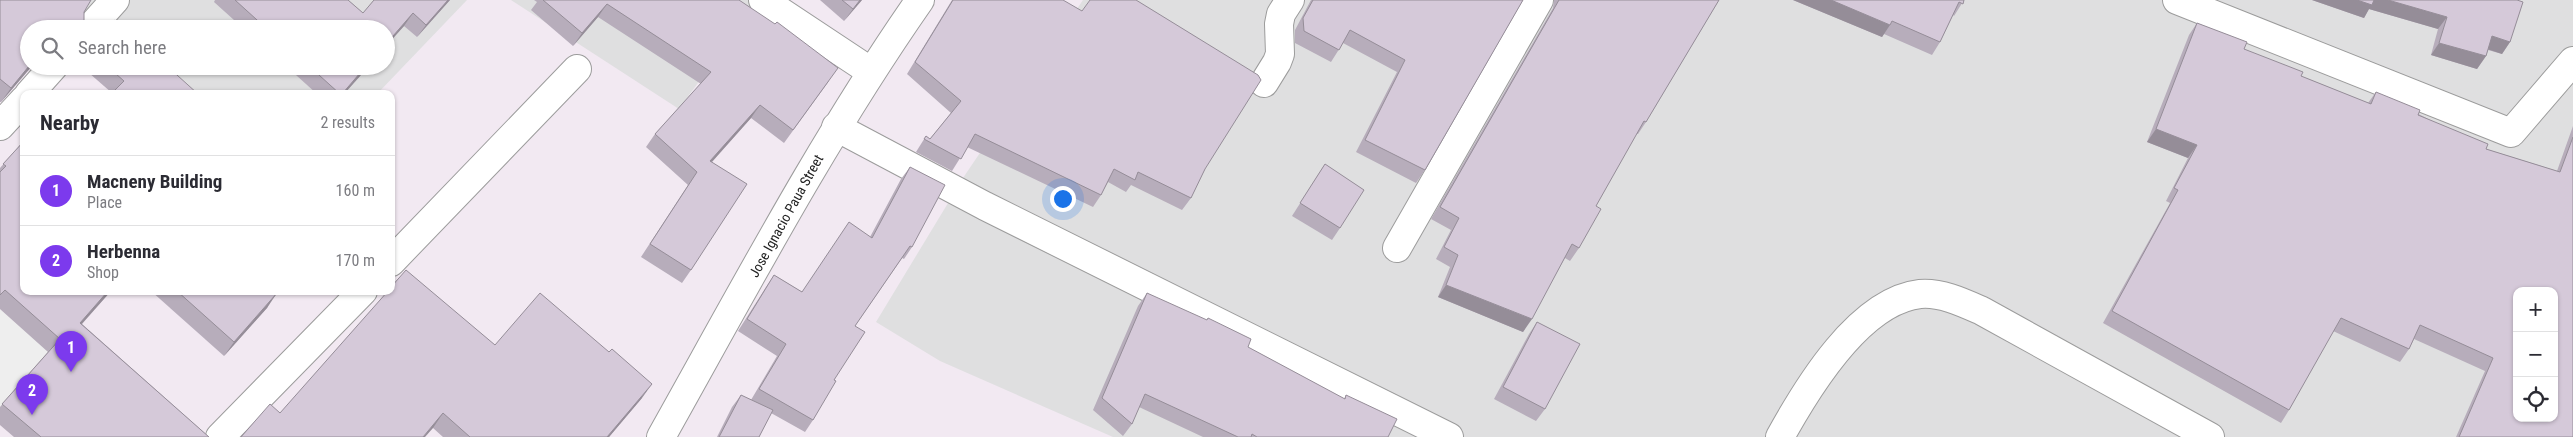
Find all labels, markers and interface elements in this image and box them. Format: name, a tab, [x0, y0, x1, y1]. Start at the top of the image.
search box	[20, 20, 395, 75]
icon: search	[38, 34, 66, 62]
text: Search here	[78, 36, 166, 59]
text: Nearby	[40, 111, 99, 135]
text: 2 results	[320, 113, 375, 132]
street label: Jose Ignacio Paua Street	[746, 152, 826, 280]
text: Macneny Building	[87, 170, 222, 193]
text: 1	[52, 181, 60, 200]
text: 160 m	[336, 181, 375, 200]
your location	[1050, 186, 1076, 212]
text: Place	[87, 193, 122, 212]
text: Herbenna	[87, 240, 160, 263]
text: 2	[52, 251, 60, 270]
text: 170 m	[336, 251, 375, 270]
text: Shop	[87, 263, 119, 282]
map controls	[2513, 287, 2558, 422]
button: +	[2513, 287, 2558, 332]
pin: 1	[55, 331, 87, 372]
button: −	[2513, 332, 2558, 377]
pin: 2	[16, 374, 48, 415]
button: locate	[2513, 377, 2558, 422]

